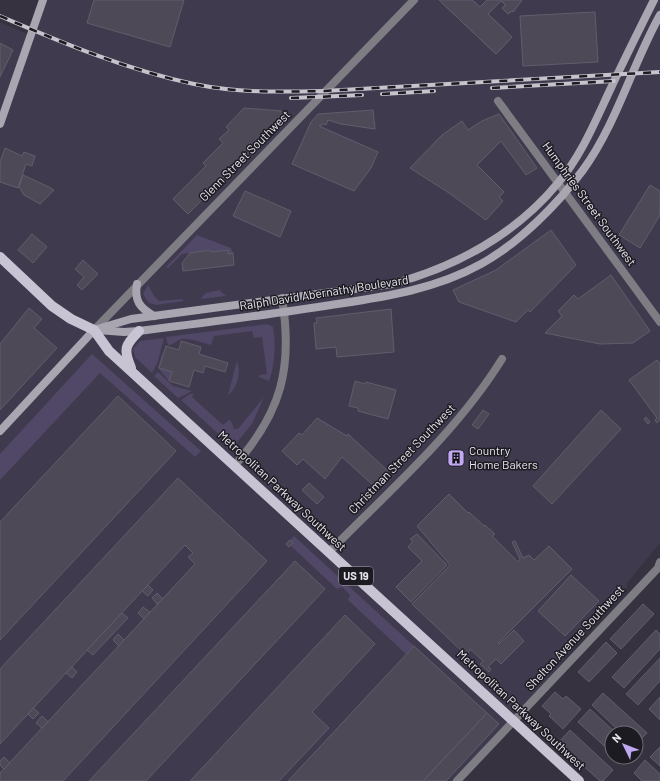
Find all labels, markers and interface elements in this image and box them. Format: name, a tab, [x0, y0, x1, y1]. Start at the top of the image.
street label: Glenn Street Southwest	[196, 107, 293, 204]
street label: Humphries Street Southwest	[540, 139, 640, 268]
street label: Ralph David Abernathy Boulevard	[238, 272, 409, 312]
street label: Christman Street Southwest	[345, 401, 457, 516]
street label: Metropolitan Parkway Southwest	[216, 427, 350, 553]
place label: Country Home Bakers	[469, 443, 538, 471]
building icon: Country Home Bakers	[446, 448, 466, 468]
road number: US 19	[339, 567, 373, 585]
street label: Shelton Avenue Southwest	[522, 582, 627, 693]
street label: Metropolitan Parkway Southwest	[455, 646, 589, 772]
north arrow	[604, 725, 644, 765]
text: N	[609, 731, 624, 745]

